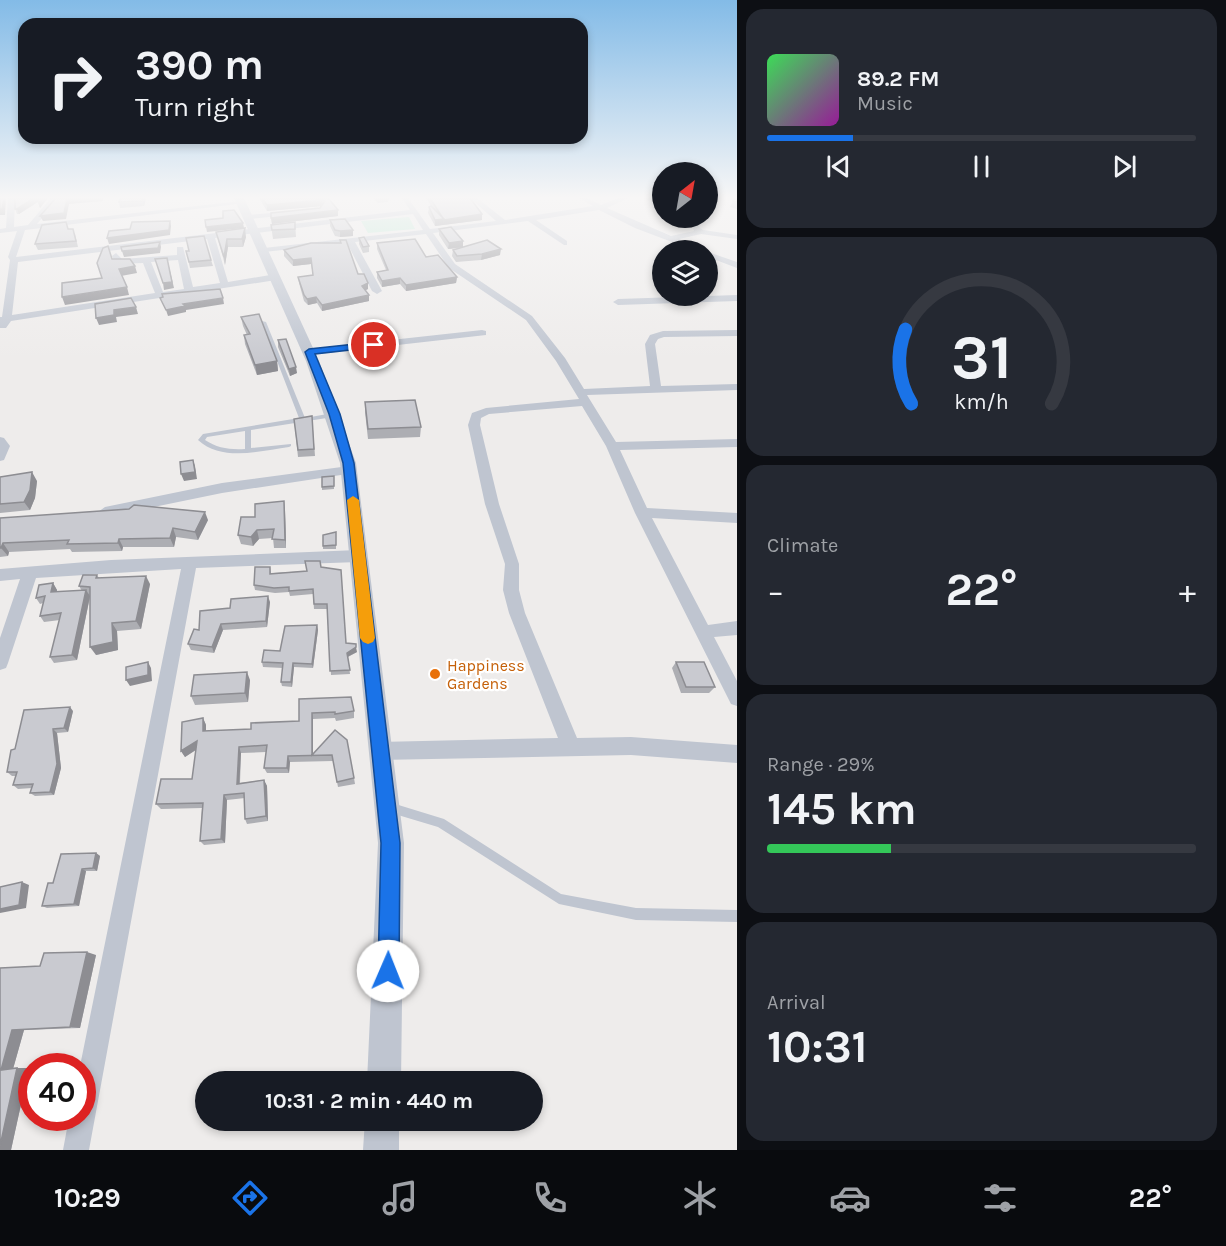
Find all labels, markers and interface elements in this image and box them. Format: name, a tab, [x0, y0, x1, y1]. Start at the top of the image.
text: 390 m	[135, 40, 264, 90]
icon: right	[36, 42, 114, 120]
text: 89.2 FM	[857, 66, 940, 92]
text: Turn right	[135, 91, 255, 123]
text: Music	[857, 92, 913, 115]
icon: previous	[822, 150, 855, 183]
icon: pause	[965, 150, 998, 183]
icon: next	[1108, 150, 1141, 183]
north arrow	[652, 162, 718, 228]
map controls	[652, 162, 718, 306]
button: layers	[652, 240, 718, 306]
pin	[348, 319, 399, 370]
text: 31	[951, 321, 1012, 394]
icon: arrive	[357, 328, 390, 361]
text: km/h	[954, 389, 1009, 414]
text: Climate	[767, 534, 838, 557]
text: 22°	[946, 564, 1017, 616]
text: −	[767, 572, 784, 610]
text: +	[1179, 572, 1196, 610]
place label: Happiness Gardens	[447, 656, 525, 693]
marker: Happiness Gardens	[428, 667, 442, 681]
text: Range · 29%	[767, 753, 875, 776]
text: 145 km	[767, 783, 917, 835]
position arrow	[356, 939, 420, 1003]
text: Arrival	[767, 991, 826, 1014]
text: 10:31	[767, 1021, 868, 1073]
speed limit sign: 40	[18, 1053, 96, 1131]
text: 10:31 · 2 min · 440 m	[265, 1088, 473, 1114]
icon: directions	[229, 1177, 271, 1219]
icon: music	[379, 1177, 421, 1219]
icon: phone	[529, 1177, 571, 1219]
icon: climate	[679, 1177, 721, 1219]
icon: car	[829, 1177, 871, 1219]
icon: filters	[979, 1177, 1021, 1219]
text: 10:29	[54, 1182, 121, 1214]
text: 22°	[1129, 1182, 1172, 1214]

